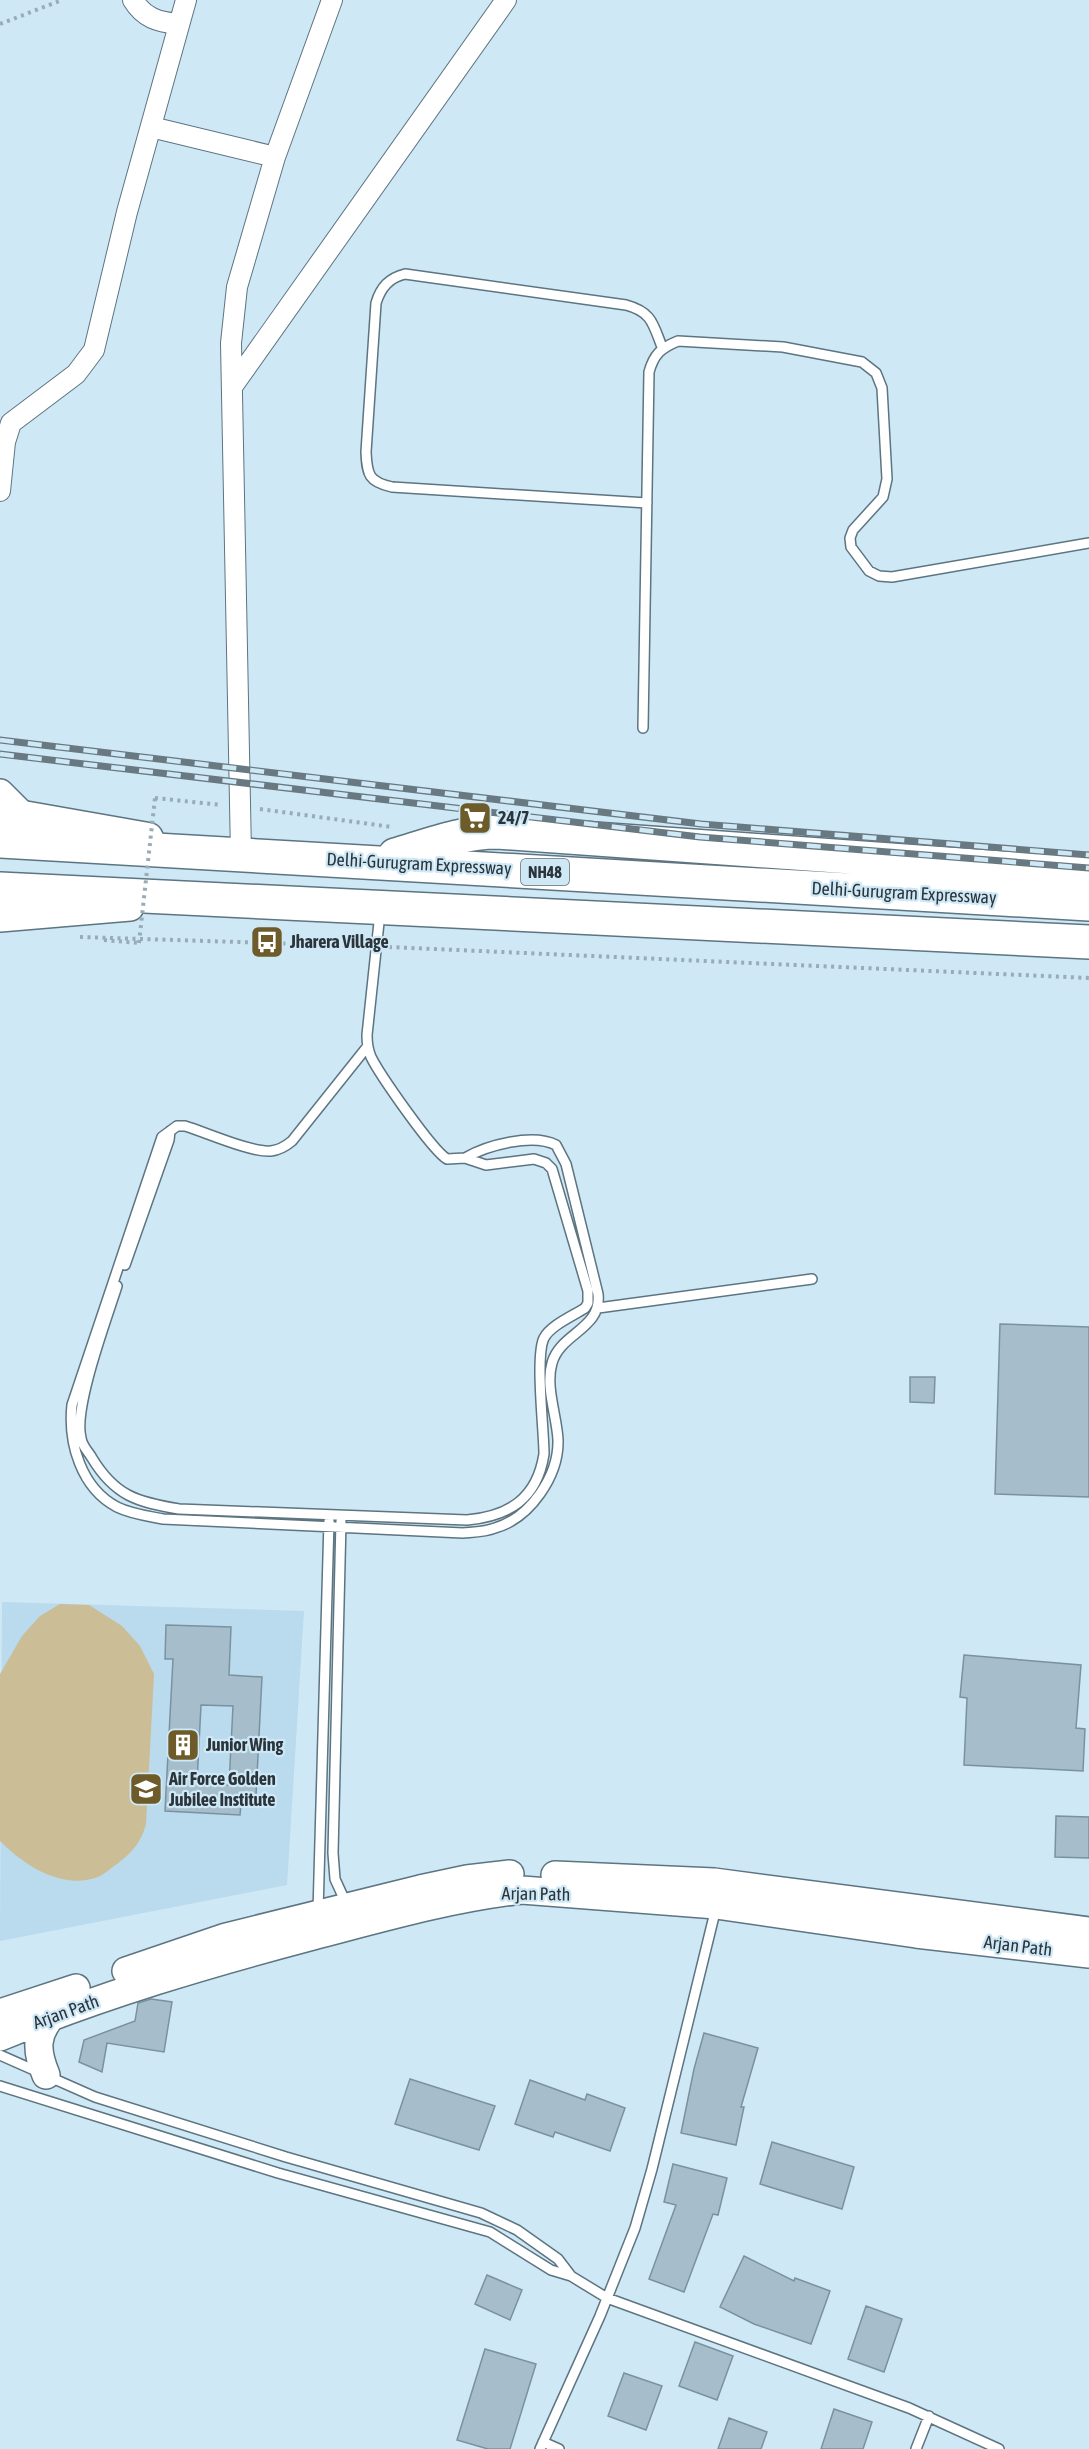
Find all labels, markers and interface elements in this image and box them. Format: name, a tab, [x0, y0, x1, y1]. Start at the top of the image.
supermarket icon: 24/7	[457, 800, 493, 836]
place label: 24/7	[498, 807, 529, 828]
street label: Delhi-Gurugram Expressway	[326, 848, 512, 879]
road number: NH48	[521, 859, 569, 885]
street label: Delhi-Gurugram Expressway	[811, 877, 997, 908]
bus stop icon: Jharera Village	[249, 924, 285, 960]
place label: Jharera Village	[289, 931, 389, 952]
building icon: Junior Wing	[165, 1727, 201, 1763]
place label: Junior Wing	[205, 1734, 283, 1755]
place label: Air Force Golden Jubilee Institute	[168, 1768, 276, 1810]
school or university icon: Air Force Golden Jubilee Institute	[128, 1771, 164, 1807]
street label: Arjan Path	[502, 1882, 570, 1905]
street label: Arjan Path	[983, 1931, 1053, 1960]
street label: Arjan Path	[30, 1990, 102, 2033]

